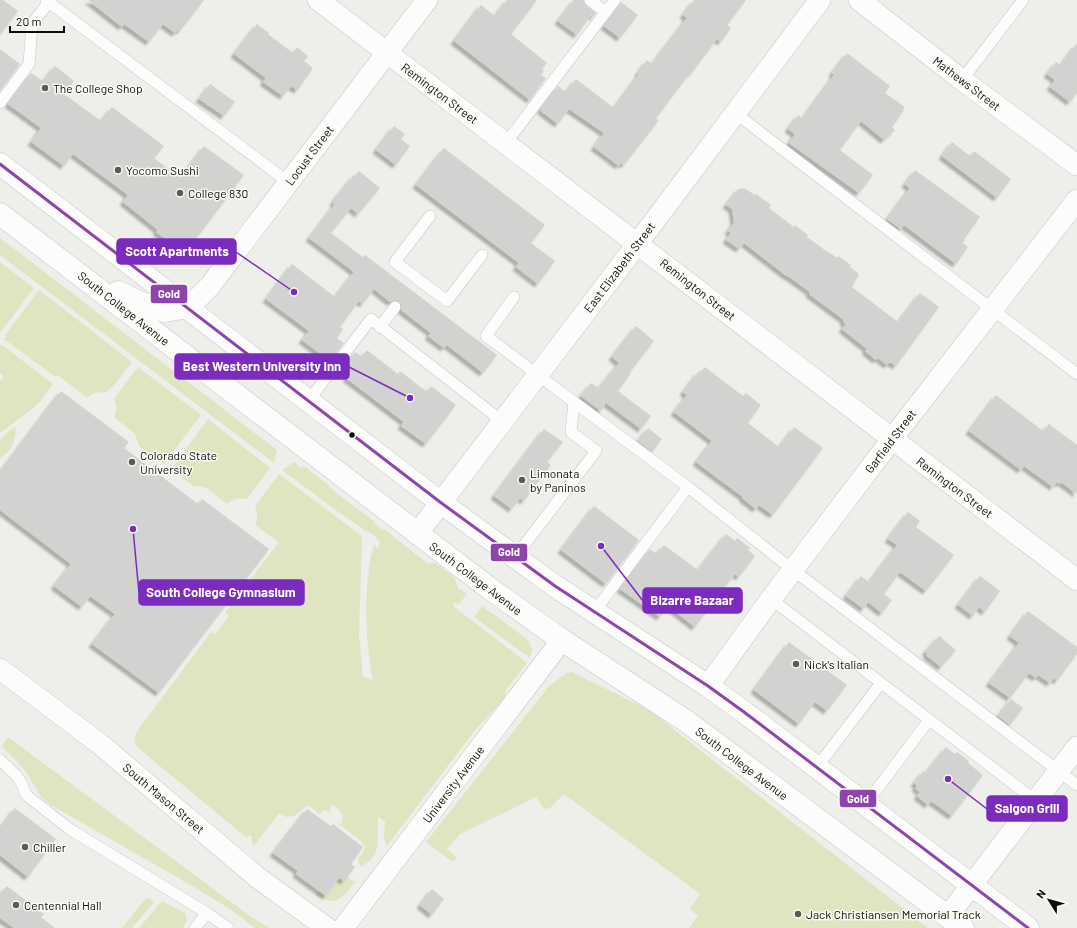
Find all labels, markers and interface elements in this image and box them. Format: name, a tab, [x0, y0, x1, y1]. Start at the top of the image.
scale bar	[10, 8, 64, 34]
text: 20 m	[16, 14, 42, 28]
street label: Mathews Street	[930, 53, 1004, 113]
street label: Remington Street	[399, 60, 481, 126]
place label: The College Shop	[53, 81, 143, 95]
marker: The College Shop	[40, 83, 50, 93]
street label: Locust Street	[282, 122, 336, 188]
place label: Yocomo Sushi	[126, 163, 199, 177]
marker: Yocomo Sushi	[113, 165, 123, 175]
place label: College 830	[188, 186, 248, 200]
marker: College 830	[175, 188, 185, 198]
street label: East Elizabeth Street	[581, 219, 657, 315]
callout: Scott Apartments	[117, 239, 236, 264]
text: Scott Apartments	[125, 243, 229, 259]
street label: Remington Street	[657, 255, 739, 323]
street label: South College Avenue	[75, 268, 173, 348]
line badge: Gold	[150, 284, 188, 304]
text: Gold	[158, 287, 180, 300]
callout: Best Western University Inn	[175, 354, 349, 379]
text: Best Western University Inn	[183, 358, 341, 374]
street label: Garfield Street	[862, 406, 918, 476]
unlabelled marker	[347, 430, 357, 440]
place label: Colorado State University	[140, 448, 217, 476]
street label: Remington Street	[914, 454, 996, 520]
marker: Colorado State University	[127, 457, 137, 467]
place label: Limonata by Paninos	[530, 466, 586, 494]
marker: Limonata by Paninos	[517, 475, 527, 485]
street label: South College Avenue	[427, 539, 525, 617]
line badge: Gold	[490, 543, 528, 562]
text: Gold	[498, 545, 520, 558]
callout: South College Gymnasium	[139, 580, 304, 605]
text: South College Gymnasium	[146, 584, 296, 600]
callout: Bizarre Bazaar	[643, 588, 742, 613]
text: Bizarre Bazaar	[650, 592, 734, 608]
place label: Nick's Italian	[804, 657, 869, 671]
marker: Nick's Italian	[791, 659, 801, 669]
street label: South College Avenue	[693, 724, 791, 802]
street label: University Avenue	[419, 743, 487, 825]
street label: South Mason Street	[120, 760, 208, 836]
line badge: Gold	[839, 789, 877, 808]
text: Gold	[847, 792, 869, 805]
callout: Saigon Grill	[987, 796, 1067, 821]
text: Saigon Grill	[995, 800, 1059, 816]
place label: Chiller	[33, 840, 67, 854]
marker: Chiller	[20, 842, 30, 852]
north arrow	[1029, 880, 1069, 920]
text: N	[1033, 887, 1048, 901]
place label: Centennial Hall	[24, 898, 102, 912]
marker: Centennial Hall	[11, 900, 21, 910]
place label: Jack Christiansen Memorial Track	[806, 907, 981, 921]
marker: Jack Christiansen Memorial Track	[793, 909, 803, 919]

